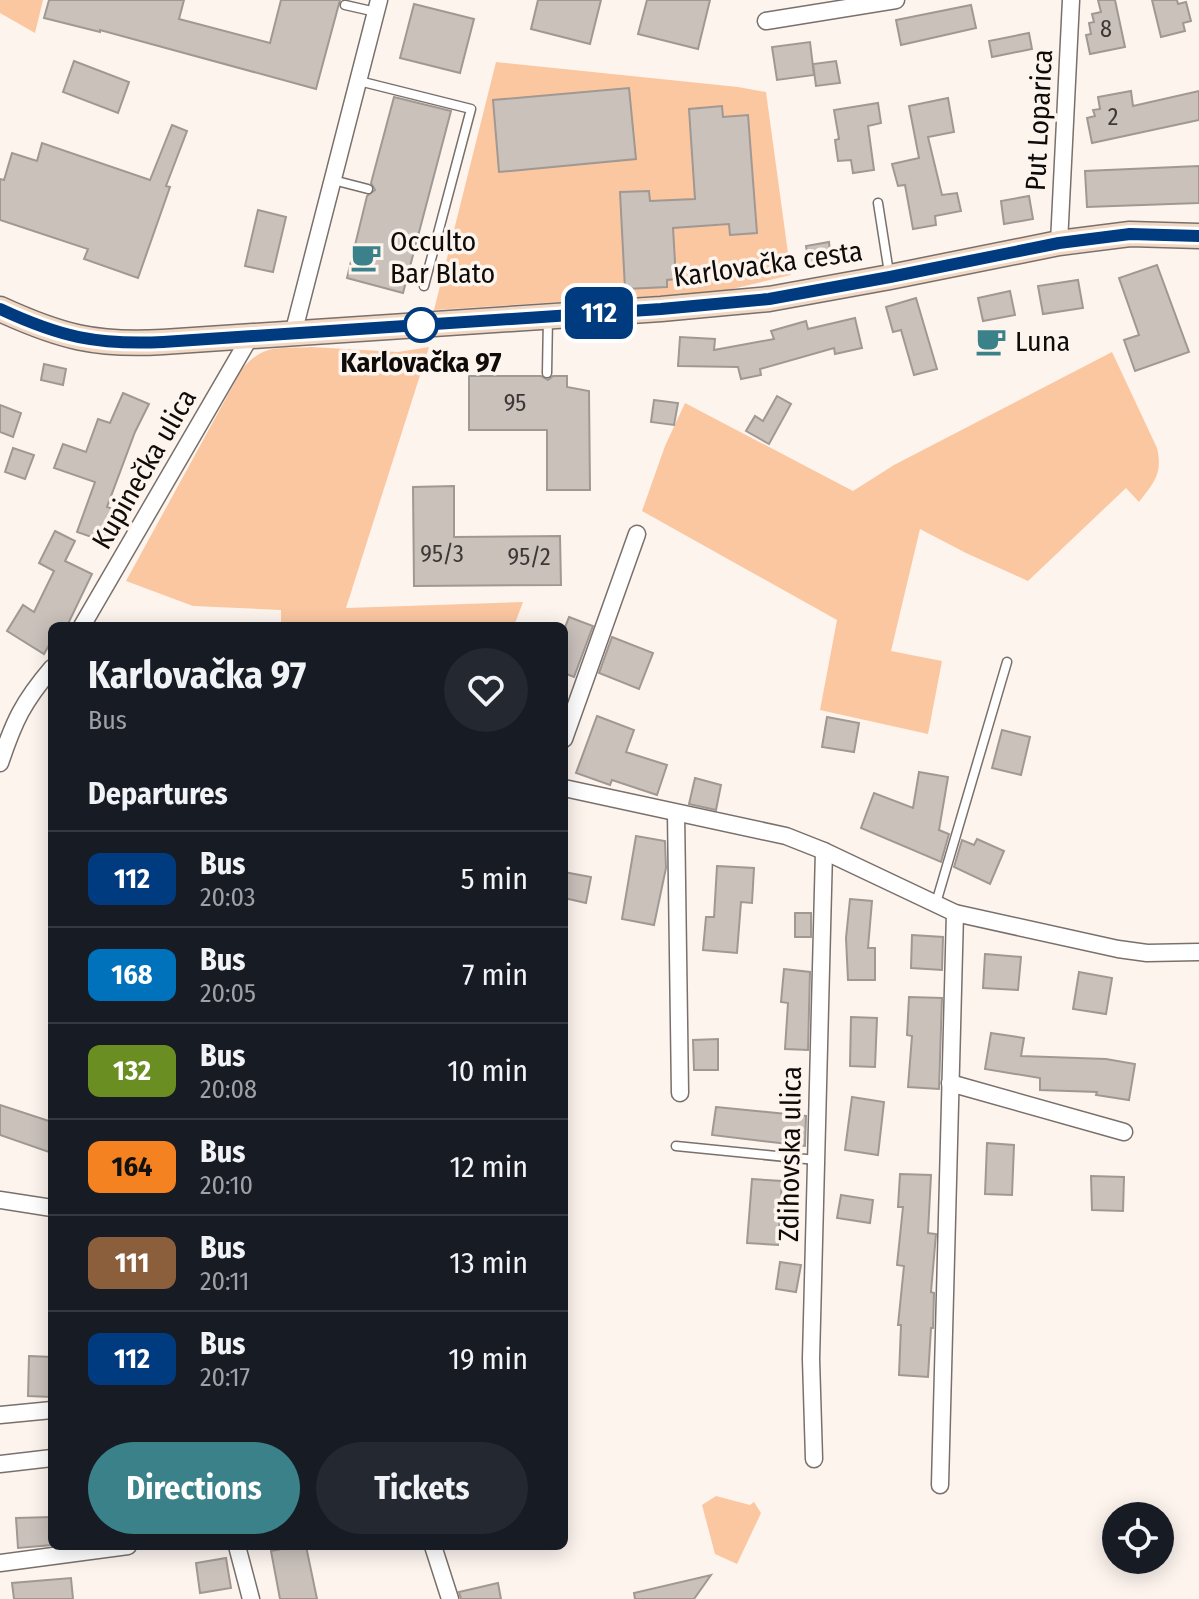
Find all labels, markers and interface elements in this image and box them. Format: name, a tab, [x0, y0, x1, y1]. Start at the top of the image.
house number: 8	[1100, 15, 1112, 43]
street label: Put Loparica	[1019, 48, 1059, 192]
house number: 2	[1108, 103, 1118, 131]
place label: Occulto Bar Blato	[390, 225, 495, 290]
street label: Karlovačka cesta	[671, 234, 865, 294]
cafe icon: Occulto Bar Blato	[349, 240, 383, 274]
line badge: 112	[553, 287, 645, 339]
text: 112	[581, 296, 617, 329]
marker: Karlovačka 97	[404, 308, 438, 342]
cafe icon: Luna	[974, 324, 1008, 358]
place label: Luna	[1015, 325, 1070, 358]
place label: Karlovačka 97	[341, 346, 501, 379]
street label: Kupinečka ulica	[85, 383, 203, 555]
house number: 95	[504, 389, 526, 417]
house number: 95/3	[420, 540, 464, 568]
house number: 95/2	[507, 543, 551, 571]
button: heart	[444, 648, 528, 732]
text: Karlovačka 97	[88, 652, 306, 698]
text: Bus	[88, 705, 127, 736]
text: Departures	[88, 776, 228, 812]
text: Bus	[200, 846, 245, 882]
text: 5 min	[461, 861, 528, 897]
text: 112	[114, 862, 150, 895]
text: 20:03	[200, 882, 256, 913]
text: Bus	[200, 942, 245, 978]
text: 7 min	[462, 957, 528, 993]
text: 168	[111, 958, 153, 991]
text: 20:05	[200, 978, 256, 1009]
text: Bus	[200, 1038, 245, 1074]
text: 10 min	[447, 1053, 528, 1089]
text: 132	[113, 1054, 151, 1087]
street label: Zdihovska ulica	[772, 1066, 808, 1242]
text: 20:08	[200, 1074, 257, 1105]
text: Bus	[200, 1134, 245, 1170]
text: 12 min	[450, 1149, 528, 1185]
text: 164	[112, 1150, 152, 1183]
text: 20:10	[200, 1170, 253, 1201]
text: Bus	[200, 1230, 245, 1266]
text: 13 min	[449, 1245, 528, 1281]
text: 111	[115, 1246, 149, 1279]
text: 20:11	[200, 1266, 249, 1297]
text: Bus	[200, 1326, 245, 1362]
text: 19 min	[448, 1341, 528, 1377]
text: 112	[114, 1342, 150, 1375]
text: 20:17	[200, 1362, 250, 1393]
button: Directions	[88, 1442, 300, 1534]
button: Tickets	[316, 1442, 528, 1534]
map controls	[1102, 1502, 1174, 1574]
button: locate	[1102, 1502, 1174, 1574]

